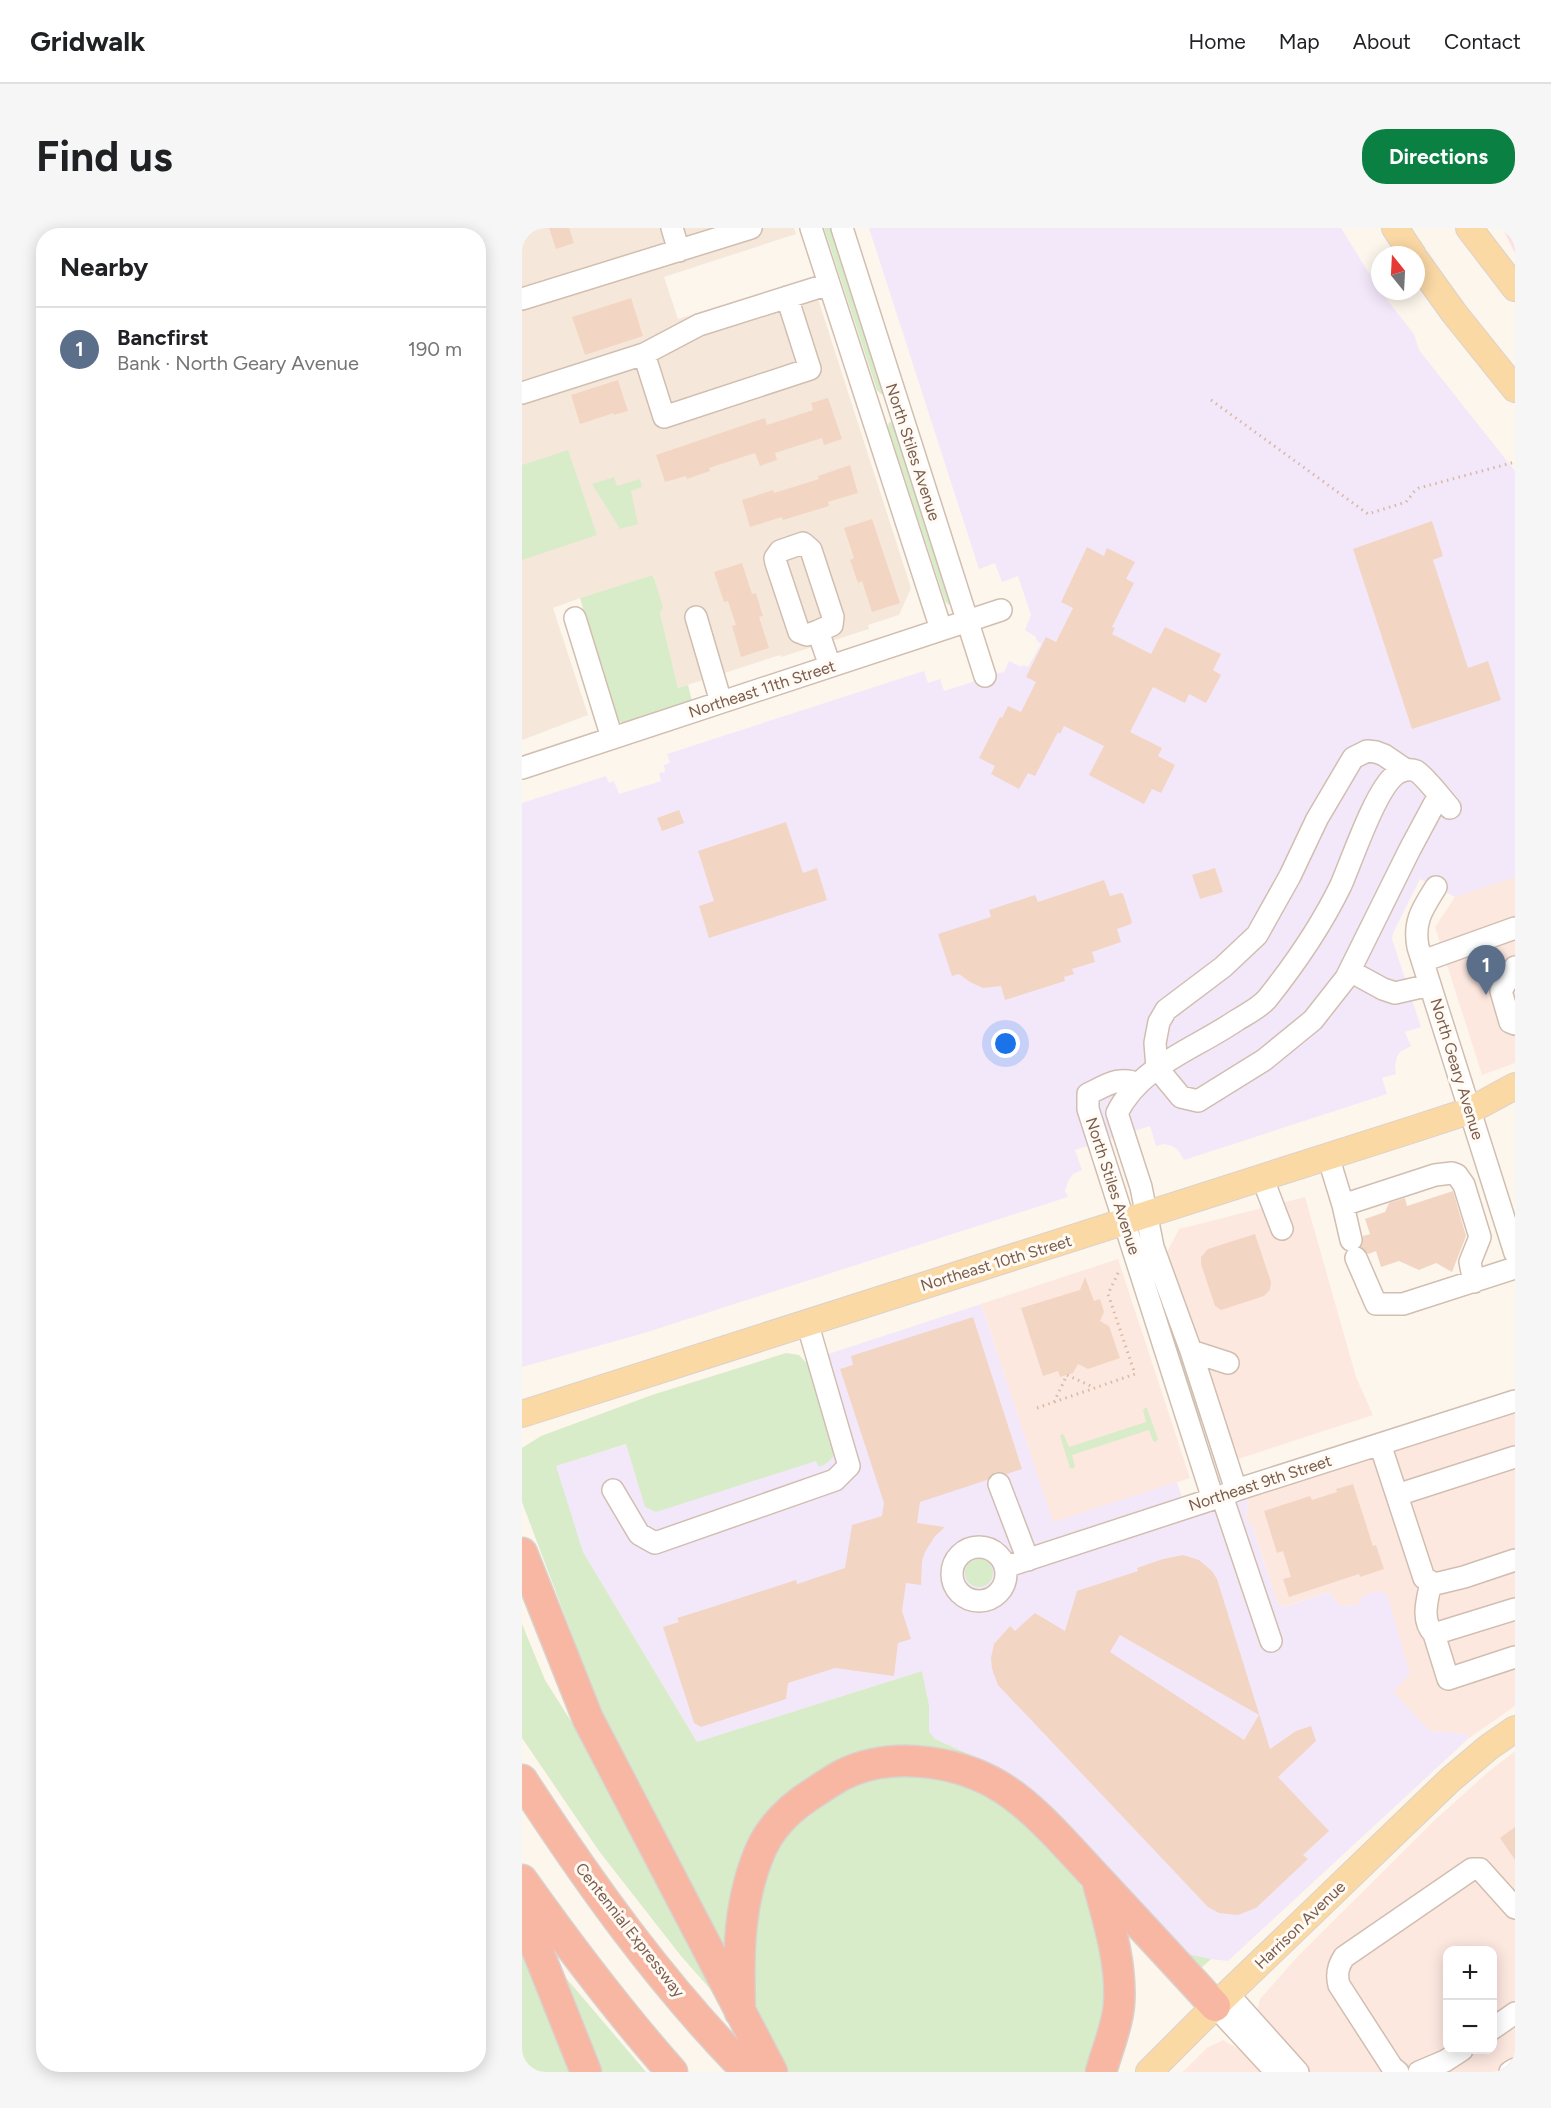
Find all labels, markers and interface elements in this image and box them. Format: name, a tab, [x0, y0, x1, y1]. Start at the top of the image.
text: Gridwalk	[30, 24, 145, 58]
text: Home	[1189, 29, 1246, 54]
text: Map	[1279, 29, 1320, 54]
text: About	[1353, 29, 1411, 54]
text: Contact	[1444, 29, 1521, 54]
button: Directions	[1362, 129, 1515, 184]
text: Find us	[36, 131, 173, 182]
north arrow	[1371, 246, 1425, 300]
text: Nearby	[60, 251, 148, 283]
text: Bancfirst	[117, 324, 209, 351]
text: 1	[75, 337, 84, 361]
text: 190 m	[408, 337, 462, 361]
text: Bank · North Geary Avenue	[117, 351, 359, 375]
street label: North Stiles Avenue	[882, 381, 944, 523]
street label: Northeast 11th Street	[686, 656, 838, 722]
pin: 1	[1466, 946, 1506, 995]
street label: North Geary Avenue	[1426, 996, 1488, 1142]
your location	[991, 1029, 1020, 1058]
street label: North Stiles Avenue	[1082, 1115, 1144, 1257]
street label: Northeast 10th Street	[918, 1231, 1074, 1295]
street label: Northeast 9th Street	[1186, 1451, 1334, 1515]
street label: Centennial Expressway	[572, 1859, 689, 2002]
street label: Harrison Avenue	[1251, 1877, 1349, 1973]
map controls	[1443, 1946, 1497, 2054]
button: +	[1443, 1946, 1497, 2000]
button: −	[1443, 2000, 1497, 2054]

